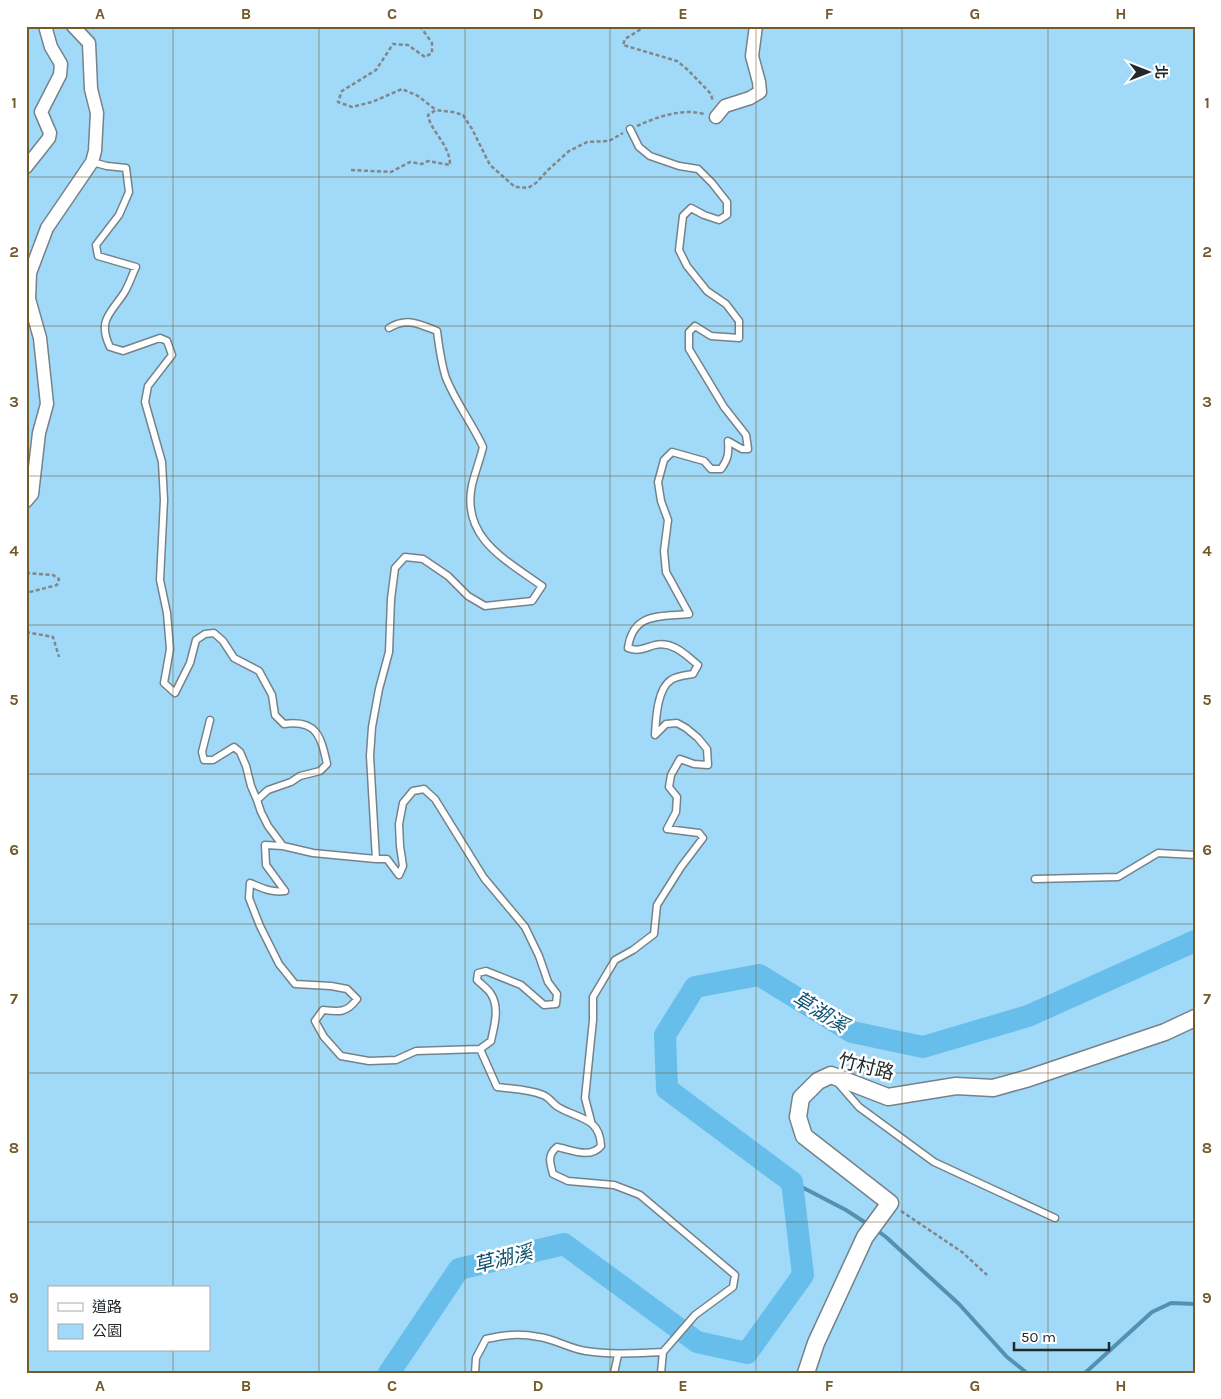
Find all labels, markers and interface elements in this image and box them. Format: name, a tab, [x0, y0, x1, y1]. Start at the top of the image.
text: A	[95, 4, 105, 23]
text: B	[241, 4, 251, 23]
text: C	[387, 4, 397, 23]
text: D	[533, 4, 544, 23]
text: E	[678, 4, 688, 23]
text: F	[825, 4, 834, 23]
text: G	[970, 4, 980, 23]
text: H	[1115, 4, 1127, 23]
north arrow	[1124, 48, 1174, 98]
text: 北	[1152, 65, 1169, 79]
text: 1	[11, 93, 17, 112]
text: 1	[1204, 93, 1210, 112]
text: 2	[9, 242, 19, 261]
text: 2	[1202, 242, 1212, 261]
text: 3	[9, 392, 19, 411]
text: 3	[1202, 392, 1212, 411]
text: 4	[9, 541, 19, 560]
text: 4	[1202, 541, 1212, 560]
text: 5	[9, 690, 19, 709]
text: 5	[1202, 690, 1212, 709]
text: 6	[9, 840, 19, 859]
text: 6	[1202, 840, 1212, 859]
water label: 草湖溪	[788, 987, 854, 1039]
text: 7	[10, 989, 18, 1008]
text: 7	[1203, 989, 1211, 1008]
street label: 竹村路	[836, 1049, 896, 1085]
text: 8	[9, 1138, 19, 1157]
text: 8	[1202, 1138, 1212, 1157]
water label: 草湖溪	[471, 1240, 538, 1277]
legend	[48, 1286, 210, 1352]
text: 9	[9, 1288, 19, 1307]
text: 9	[1202, 1288, 1212, 1307]
text: 道路	[92, 1298, 122, 1316]
scale bar	[1014, 1319, 1108, 1351]
text: 公園	[92, 1322, 122, 1340]
text: 50 m	[1021, 1328, 1056, 1346]
text: A	[95, 1376, 105, 1395]
text: B	[241, 1376, 251, 1395]
text: C	[387, 1376, 397, 1395]
text: D	[533, 1376, 544, 1395]
text: E	[678, 1376, 688, 1395]
text: F	[825, 1376, 834, 1395]
text: G	[970, 1376, 980, 1395]
text: H	[1115, 1376, 1127, 1395]

